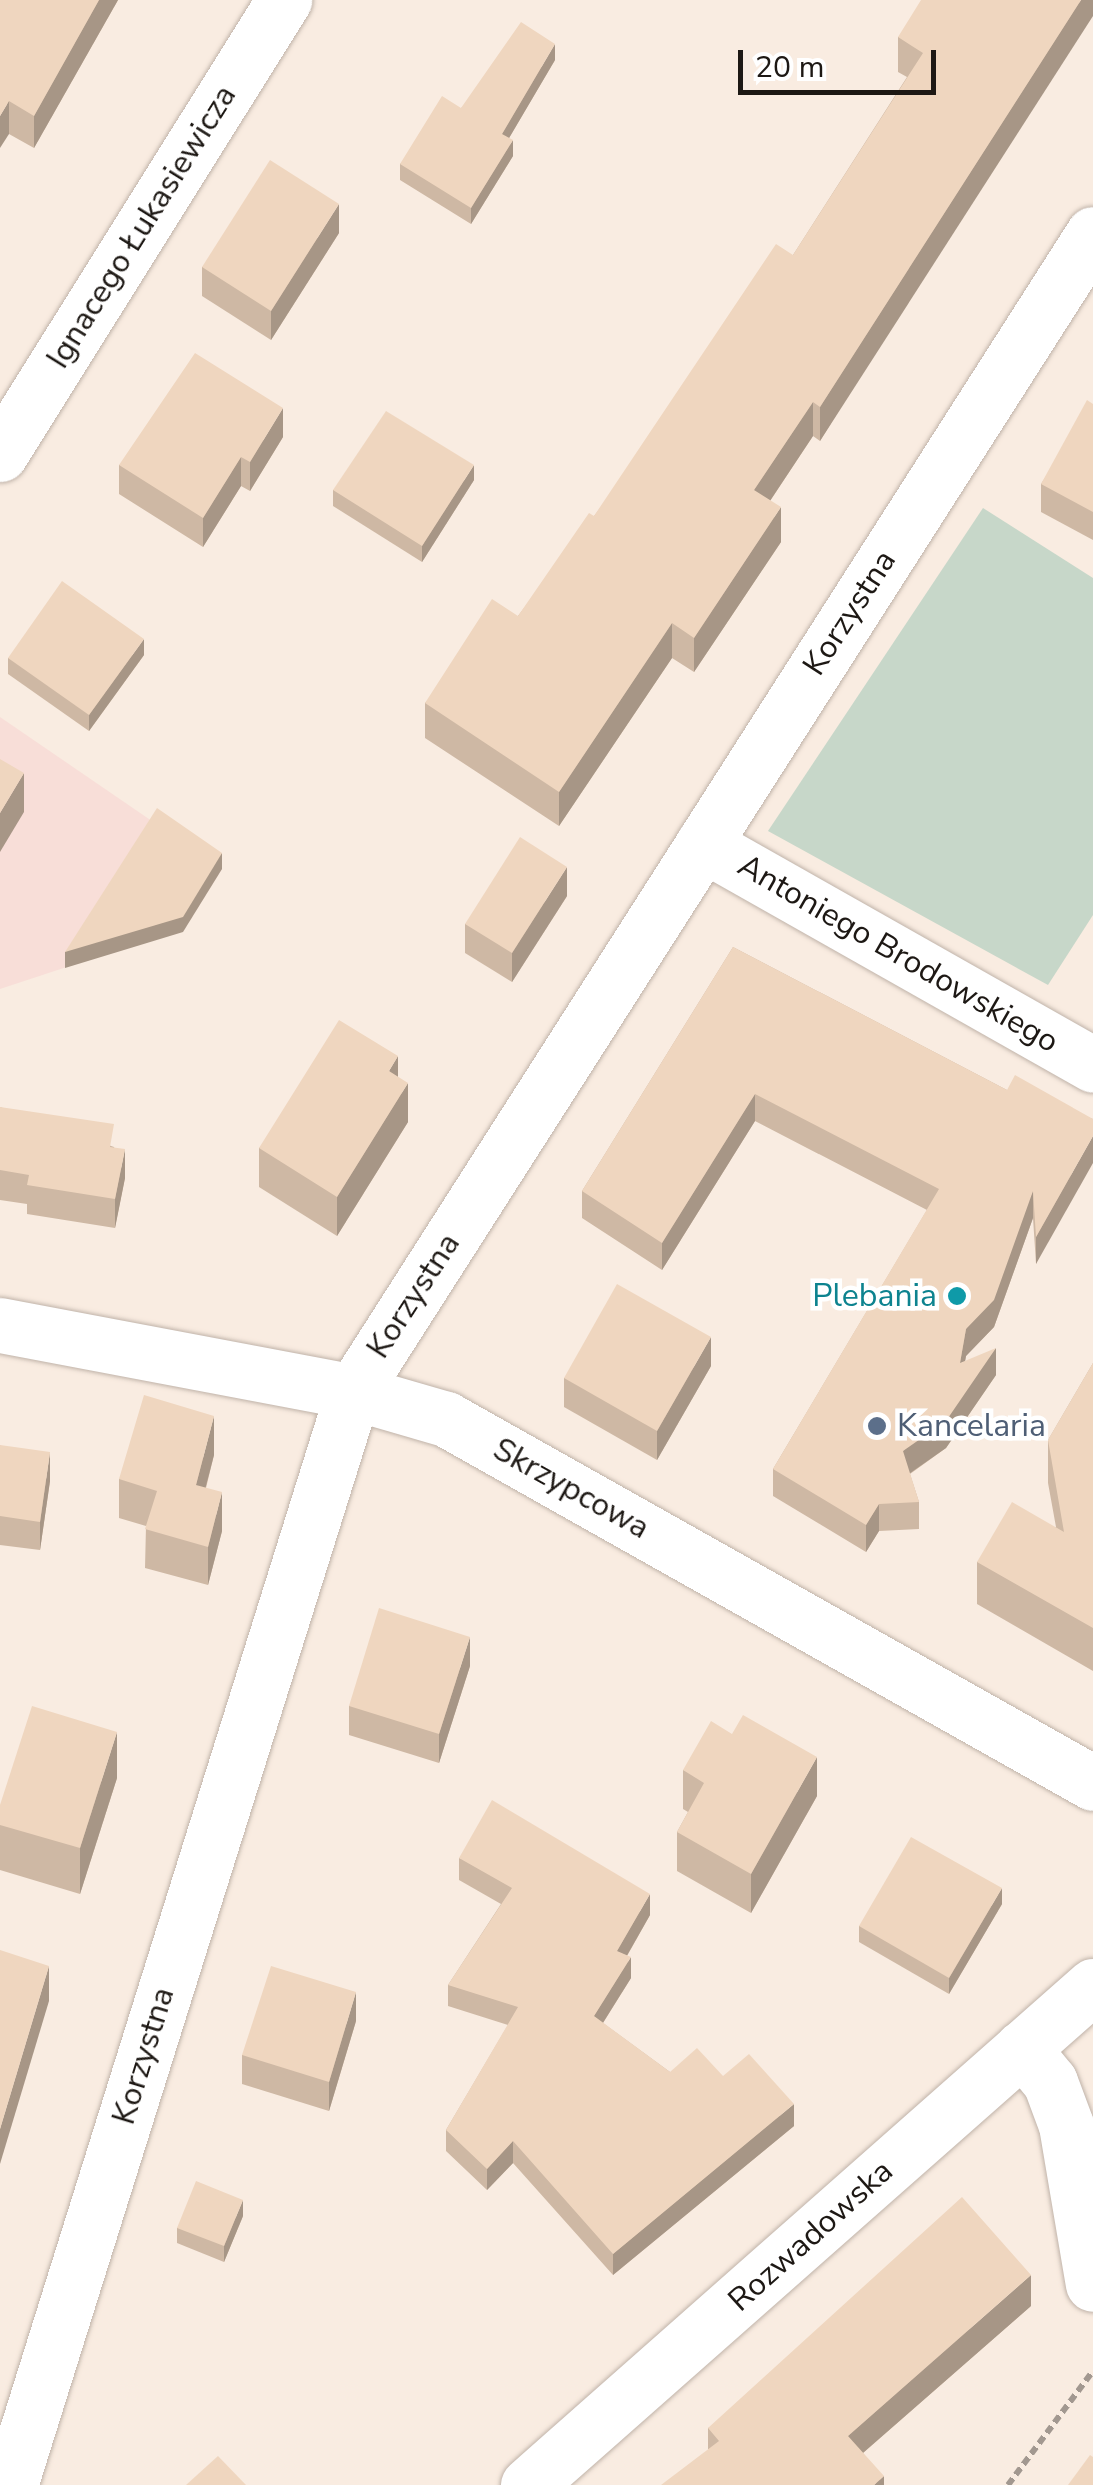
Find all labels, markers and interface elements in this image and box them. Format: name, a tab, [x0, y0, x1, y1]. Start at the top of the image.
scale bar	[743, 30, 940, 92]
text: 20 m	[755, 47, 824, 88]
street label: Ignacego Łukasiewicza	[39, 78, 245, 376]
street label: Korzystna	[795, 543, 905, 683]
street label: Antoniego Brodowskiego	[731, 846, 1065, 1062]
street label: Korzystna	[359, 1226, 469, 1366]
place label: Plebania	[812, 1277, 937, 1315]
marker: Plebania	[946, 1285, 968, 1307]
place label: Kancelaria	[897, 1407, 1046, 1445]
marker: Kancelaria	[866, 1415, 888, 1437]
street label: Skrzypcowa	[486, 1430, 656, 1548]
street label: Korzystna	[105, 1983, 183, 2129]
street label: Rozwadowska	[721, 2152, 901, 2320]

